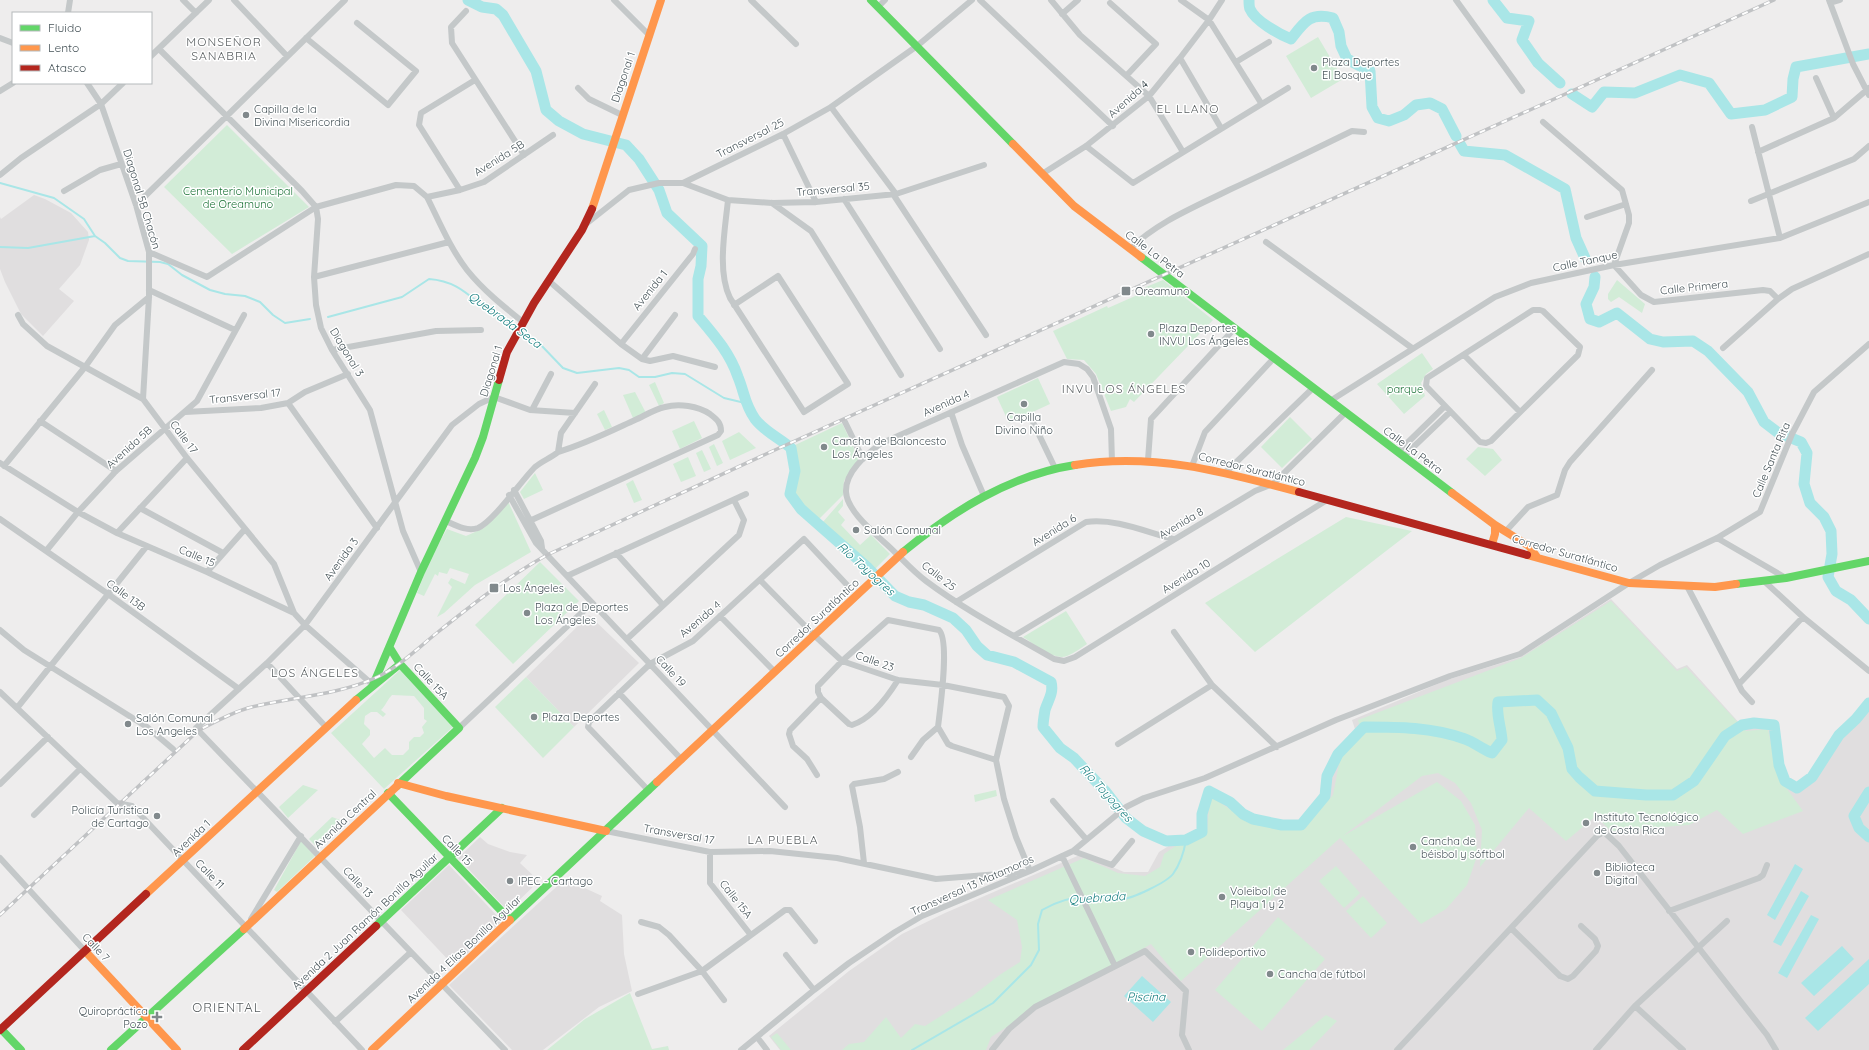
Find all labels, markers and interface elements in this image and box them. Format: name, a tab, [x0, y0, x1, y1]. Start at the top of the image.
legend	[12, 12, 152, 84]
text: Fluido	[48, 20, 81, 35]
district label: MONSEÑOR SANABRIA	[186, 34, 262, 63]
text: Lento	[48, 40, 79, 55]
street label: Diagonal 1	[608, 50, 638, 104]
place label: Plaza Deportes El Bosque	[1322, 55, 1400, 82]
text: Atasco	[48, 60, 86, 75]
marker: Plaza Deportes El Bosque	[1309, 63, 1319, 73]
street label: Avenida 4	[1105, 77, 1151, 121]
district label: EL LLANO	[1157, 101, 1219, 116]
place label: Capilla de la Divina Misericordia	[254, 102, 350, 129]
marker: Capilla de la Divina Misericordia	[241, 110, 251, 120]
street label: Transversal 25	[714, 115, 786, 161]
street label: Avenida 5B	[471, 137, 527, 179]
street label: Diagonal 5B Chacón	[120, 147, 164, 251]
street label: Transversal 35	[796, 179, 870, 199]
park label: Cementerio Municipal de Oreamuno	[183, 184, 293, 211]
street label: Calle La Petra	[1123, 227, 1187, 281]
street label: Calle Tanque	[1551, 247, 1619, 275]
street label: Avenida 1	[629, 267, 671, 313]
street label: Calle Primera	[1659, 276, 1729, 298]
place label: Oreamuno	[1135, 284, 1190, 298]
marker: Oreamuno	[1120, 285, 1132, 297]
water label: Quebrada Seca	[466, 288, 545, 352]
place label: Plaza Deportes INVU Los Ángeles	[1159, 321, 1249, 348]
street label: Diagonal 3	[327, 325, 367, 379]
marker: Plaza Deportes INVU Los Ángeles	[1146, 329, 1156, 339]
street label: Diagonal 1	[477, 344, 505, 398]
district label: INVU LOS ÁNGELES	[1062, 381, 1186, 396]
park label: parque	[1387, 382, 1423, 396]
street label: Transversal 17	[209, 385, 282, 407]
street label: Avenida 4	[920, 386, 972, 419]
marker: Capilla Divino Niño	[1019, 399, 1029, 409]
place label: Capilla Divino Niño	[995, 410, 1053, 437]
street label: Calle 17	[167, 418, 201, 457]
street label: Calle Santa Rita	[1749, 420, 1793, 500]
street label: Avenida 5B	[103, 423, 155, 471]
street label: Calle La Petra	[1381, 423, 1445, 477]
place label: Cancha de Baloncesto Los Ángeles	[832, 434, 947, 461]
marker: Cancha de Baloncesto Los Ángeles	[819, 442, 829, 452]
street label: Corredor Suratlántico	[1197, 449, 1307, 489]
street label: Avenida 8	[1156, 504, 1206, 542]
street label: Avenida 6	[1029, 511, 1079, 549]
place label: Salón Comunal	[864, 523, 941, 537]
marker: Salón Comunal	[851, 525, 861, 535]
street label: Corredor Suratlántico	[1510, 531, 1620, 575]
street label: Avenida 3	[321, 535, 361, 583]
water label: Río Toyogres	[834, 539, 899, 599]
street label: Calle 15	[177, 542, 217, 570]
street label: Avenida 10	[1159, 556, 1213, 596]
street label: Calle 25	[919, 558, 959, 594]
street label: Corredor Suratlántico	[772, 575, 862, 661]
street label: Calle 13B	[104, 576, 148, 614]
place label: Los Ángeles	[503, 581, 564, 595]
marker: Los Ángeles	[488, 582, 500, 594]
street label: Avenida 4	[676, 598, 724, 640]
place label: Plaza de Deportes Los Ángeles	[535, 600, 628, 627]
marker: Plaza de Deportes Los Ángeles	[522, 608, 532, 618]
street label: Calle 23	[854, 648, 896, 674]
street label: Calle 19	[653, 652, 689, 690]
street label: Calle 15A	[410, 660, 452, 702]
district label: LOS ÁNGELES	[271, 665, 359, 680]
place label: Plaza Deportes	[542, 710, 620, 724]
place label: Salón Comunal Los Angeles	[136, 711, 213, 738]
marker: Plaza Deportes	[529, 712, 539, 722]
marker: Salón Comunal Los Angeles	[123, 719, 133, 729]
water label: Río Toyogres	[1077, 761, 1137, 826]
street label: Avenida Central	[311, 786, 379, 852]
place label: Policía Turística de Cartago	[72, 803, 149, 830]
place label: Instituto Tecnológico de Costa Rica	[1594, 810, 1699, 837]
marker: Policía Turística de Cartago	[152, 811, 162, 821]
street label: Avenida 1	[169, 817, 213, 859]
marker: Instituto Tecnológico de Costa Rica	[1581, 818, 1591, 828]
street label: Transversal 17	[643, 821, 716, 847]
street label: Calle 15	[439, 831, 475, 869]
district label: LA PUEBLA	[748, 832, 818, 847]
place label: Cancha de béisbol y sóftbol	[1421, 834, 1505, 861]
marker: Cancha de béisbol y sóftbol	[1408, 842, 1418, 852]
street label: Avenida 2 Juan Ramón Bonilla Aguilar	[289, 849, 442, 993]
street label: Transversal 13 Matamoros	[908, 851, 1036, 919]
street label: Calle 11	[192, 856, 228, 892]
place label: Biblioteca Digital	[1605, 860, 1655, 887]
street label: Calle 13	[340, 863, 376, 901]
marker: Biblioteca Digital	[1592, 868, 1602, 878]
place label: IPEC - Cartago	[518, 874, 593, 888]
marker: IPEC - Cartago	[505, 876, 515, 886]
street label: Calle 15A	[717, 877, 755, 921]
place label: Voleibol de Playa 1 y 2	[1230, 884, 1286, 911]
water label: Quebrada	[1068, 888, 1126, 907]
street label: Avenida 4 Elías Bonilla Aguilar	[404, 892, 525, 1006]
marker: Voleibol de Playa 1 y 2	[1217, 892, 1227, 902]
street label: Calle 7	[79, 930, 113, 964]
place label: Polideportivo	[1199, 945, 1266, 959]
marker: Polideportivo	[1186, 947, 1196, 957]
place label: Cancha de fútbol	[1278, 967, 1366, 981]
marker: Cancha de fútbol	[1265, 969, 1275, 979]
water label: Piscina	[1127, 989, 1166, 1004]
district label: ORIENTAL	[192, 999, 262, 1015]
place label: Quiropráctica Pozo	[79, 1004, 148, 1031]
marker: Quiropráctica Pozo	[151, 1011, 163, 1023]

